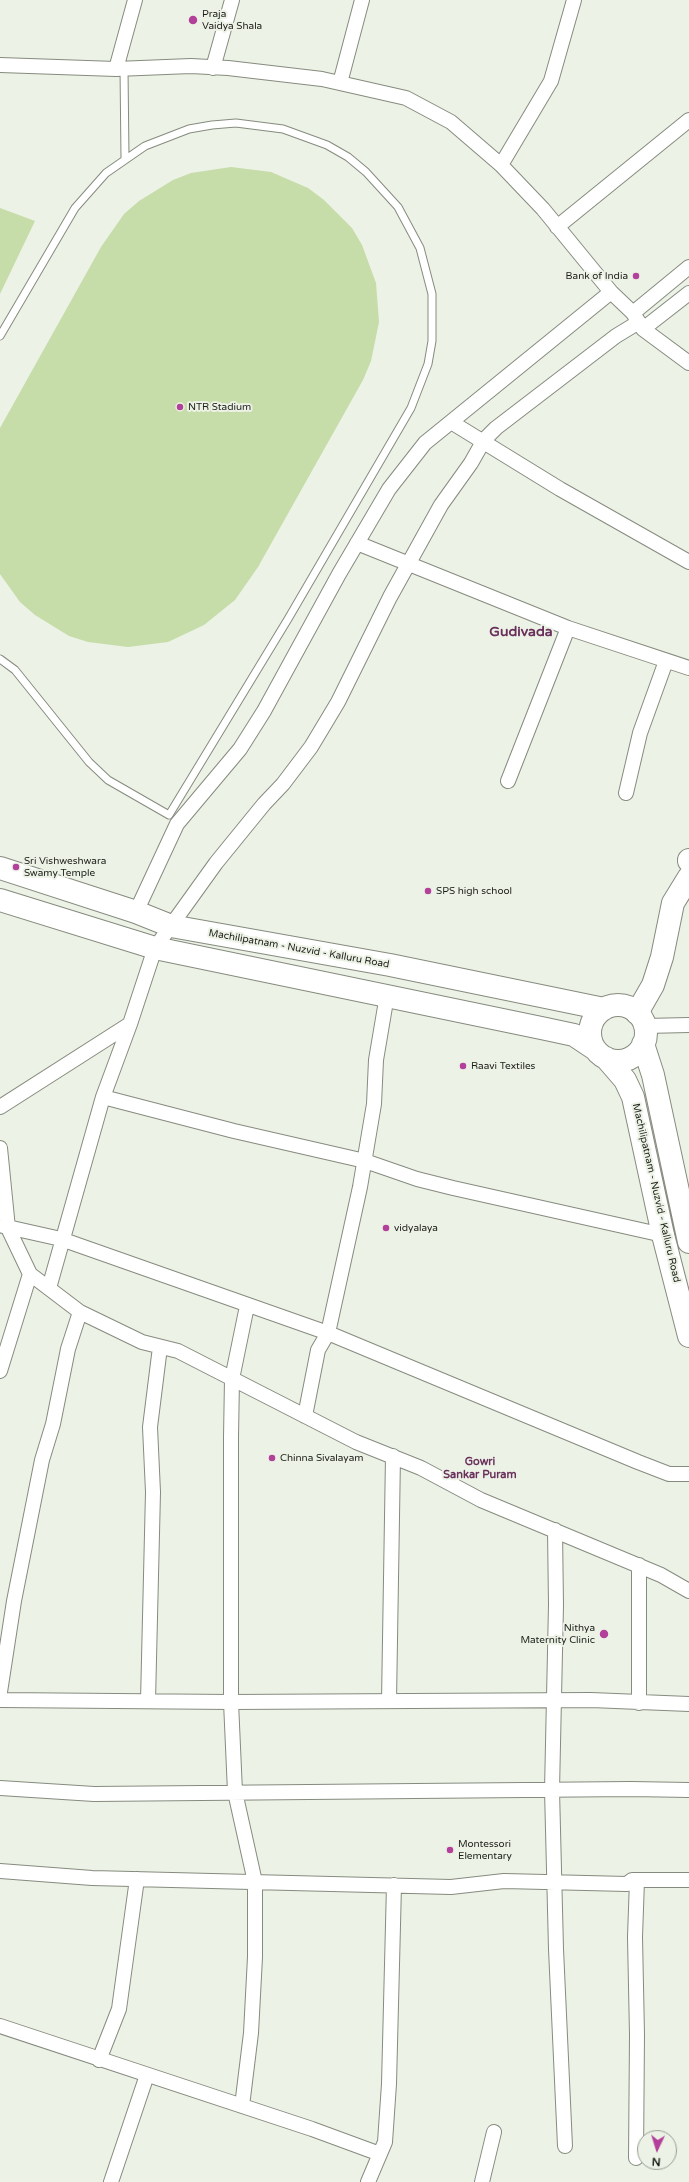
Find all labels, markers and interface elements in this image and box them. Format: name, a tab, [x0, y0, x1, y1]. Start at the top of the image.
place label: Praja Vaidya Shala	[202, 8, 262, 32]
marker: Praja Vaidya Shala	[187, 14, 199, 26]
place label: Bank of India	[566, 270, 628, 282]
marker: Bank of India	[631, 271, 641, 281]
place label: NTR Stadium	[188, 401, 251, 413]
marker: NTR Stadium	[175, 402, 185, 412]
district label: Gudivada	[489, 624, 553, 640]
place label: Sri Vishweshwara Swamy Temple	[24, 855, 106, 878]
marker: Sri Vishweshwara Swamy Temple	[11, 862, 21, 872]
place label: SPS high school	[436, 885, 512, 897]
marker: SPS high school	[423, 886, 433, 896]
street label: Machilipatnam - Nuzvid - Kalluru Road	[208, 927, 390, 971]
place label: Raavi Textiles	[471, 1060, 535, 1072]
marker: Raavi Textiles	[458, 1061, 468, 1071]
street label: Machilipatnam - Nuzvid - Kalluru Road	[630, 1102, 682, 1284]
place label: vidyalaya	[394, 1222, 438, 1234]
marker: vidyalaya	[381, 1223, 391, 1233]
place label: Chinna Sivalayam	[280, 1452, 363, 1464]
marker: Chinna Sivalayam	[267, 1453, 277, 1463]
district label: Gowri Sankar Puram	[443, 1455, 517, 1481]
place label: Nithya Maternity Clinic	[520, 1622, 595, 1646]
marker: Nithya Maternity Clinic	[598, 1628, 610, 1640]
place label: Montessori Elementary	[458, 1838, 512, 1862]
marker: Montessori Elementary	[445, 1845, 455, 1855]
north arrow	[637, 2130, 677, 2170]
text: N	[651, 2155, 661, 2168]

